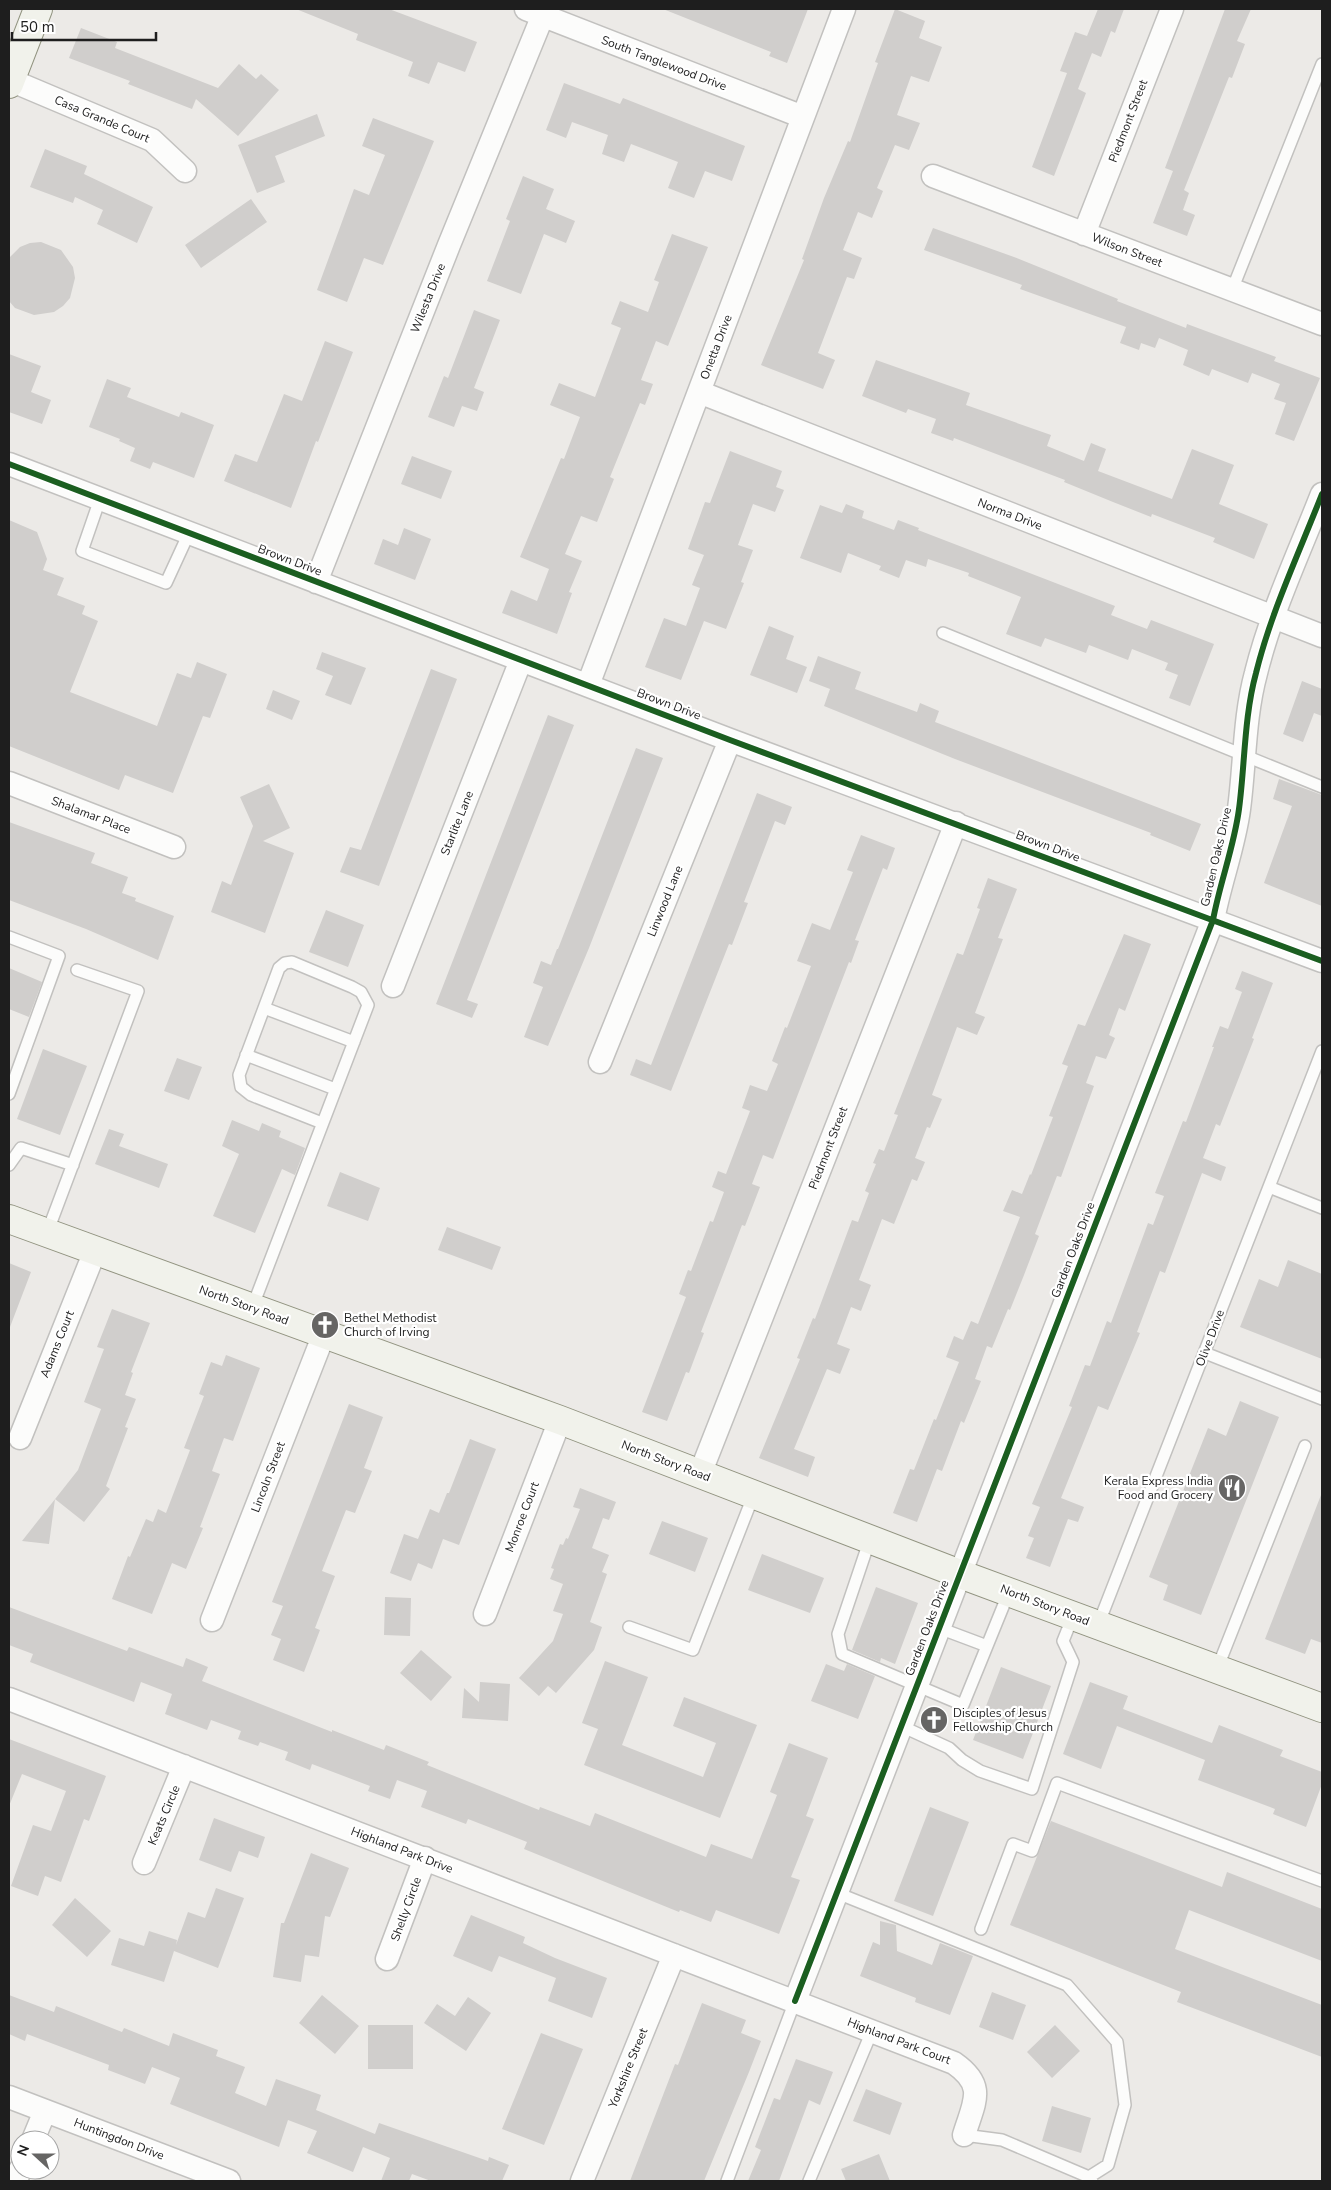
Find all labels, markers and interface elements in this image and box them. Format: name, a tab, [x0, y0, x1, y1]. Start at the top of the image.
scale bar	[12, 10, 156, 42]
text: 50 m	[20, 17, 55, 37]
street label: South Tanglewood Drive	[599, 32, 729, 94]
street label: Piedmont Street	[1105, 77, 1151, 165]
street label: Casa Grande Court	[52, 92, 153, 147]
street label: Wilson Street	[1089, 229, 1165, 271]
street label: Wilesta Drive	[407, 261, 449, 335]
street label: Onetta Drive	[696, 312, 736, 382]
street label: Norma Drive	[975, 494, 1045, 534]
street label: Brown Drive	[256, 540, 324, 580]
street label: Brown Drive	[635, 684, 703, 724]
street label: Starlite Lane	[437, 788, 477, 858]
street label: Shalamar Place	[49, 793, 133, 837]
street label: Garden Oaks Drive	[1197, 806, 1235, 908]
street label: Brown Drive	[1014, 826, 1082, 866]
street label: Linwood Lane	[643, 863, 687, 939]
street label: Piedmont Street	[805, 1104, 851, 1192]
street label: Garden Oaks Drive	[1047, 1200, 1099, 1300]
street label: North Story Road	[197, 1281, 291, 1329]
street label: Adams Court	[36, 1307, 78, 1380]
street label: Olive Drive	[1192, 1307, 1228, 1369]
church icon: Bethel Methodist Church of Irving	[310, 1310, 340, 1340]
place label: Bethel Methodist Church of Irving	[344, 1310, 437, 1340]
street label: North Story Road	[619, 1437, 713, 1485]
street label: Lincoln Street	[247, 1439, 289, 1515]
place label: Kerala Express India Food and Grocery	[1104, 1473, 1214, 1503]
restaurant icon: Kerala Express India Food and Grocery	[1217, 1473, 1247, 1503]
street label: Monroe Court	[501, 1479, 543, 1554]
street label: Garden Oaks Drive	[901, 1578, 953, 1678]
street label: North Story Road	[998, 1581, 1092, 1629]
church icon: Disciples of Jesus Fellowship Church	[919, 1705, 949, 1735]
place label: Disciples of Jesus Fellowship Church	[953, 1705, 1053, 1735]
street label: Keats Circle	[144, 1783, 184, 1847]
street label: Highland Park Drive	[349, 1823, 455, 1877]
street label: Shelly Circle	[387, 1875, 425, 1943]
street label: Highland Park Court	[845, 2014, 954, 2068]
street label: Yorkshire Street	[604, 2025, 652, 2111]
street label: Huntingdon Drive	[72, 2114, 166, 2164]
north arrow	[10, 2130, 60, 2180]
text: N	[13, 2142, 34, 2159]

